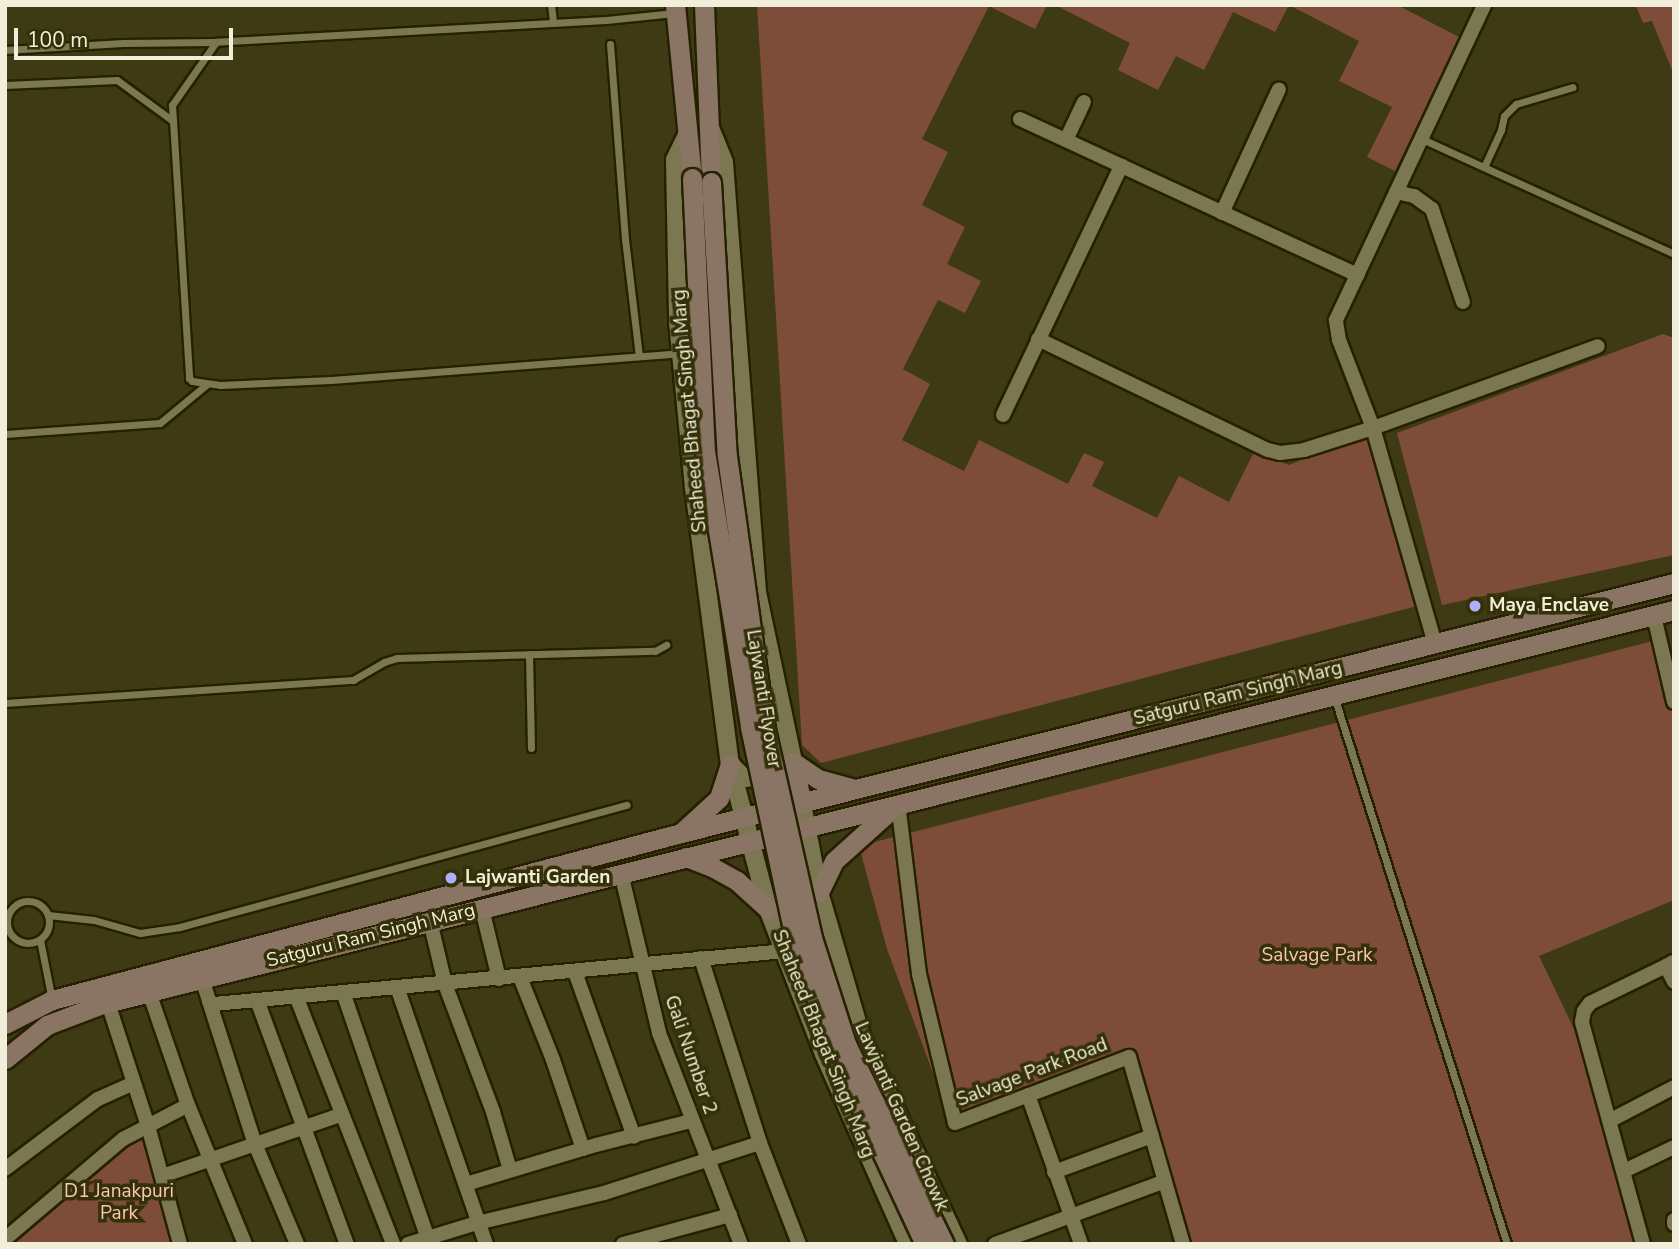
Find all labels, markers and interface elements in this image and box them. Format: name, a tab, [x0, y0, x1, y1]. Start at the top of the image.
scale bar	[18, 14, 236, 58]
text: 100 m	[27, 26, 88, 54]
street label: Shaheed Bhagat Singh Marg	[668, 289, 712, 533]
place label: Maya Enclave	[1489, 595, 1609, 617]
marker: Maya Enclave	[1467, 598, 1483, 614]
street label: Lajwanti Flyover	[741, 628, 785, 770]
street label: Satguru Ram Singh Marg	[1131, 657, 1345, 731]
place label: Lajwanti Garden	[465, 867, 610, 889]
marker: Lajwanti Garden	[443, 870, 459, 886]
street label: Satguru Ram Singh Marg	[264, 899, 478, 973]
street label: Shaheed Bhagat Singh Marg	[767, 927, 879, 1161]
park label: Salvage Park	[1262, 945, 1372, 967]
street label: Gali Number 2	[659, 993, 721, 1117]
street label: Lawjanti Garden Chowk	[849, 1019, 953, 1215]
street label: Salvage Park Road	[953, 1034, 1111, 1112]
park label: D1 Janakpuri Park	[64, 1181, 174, 1225]

